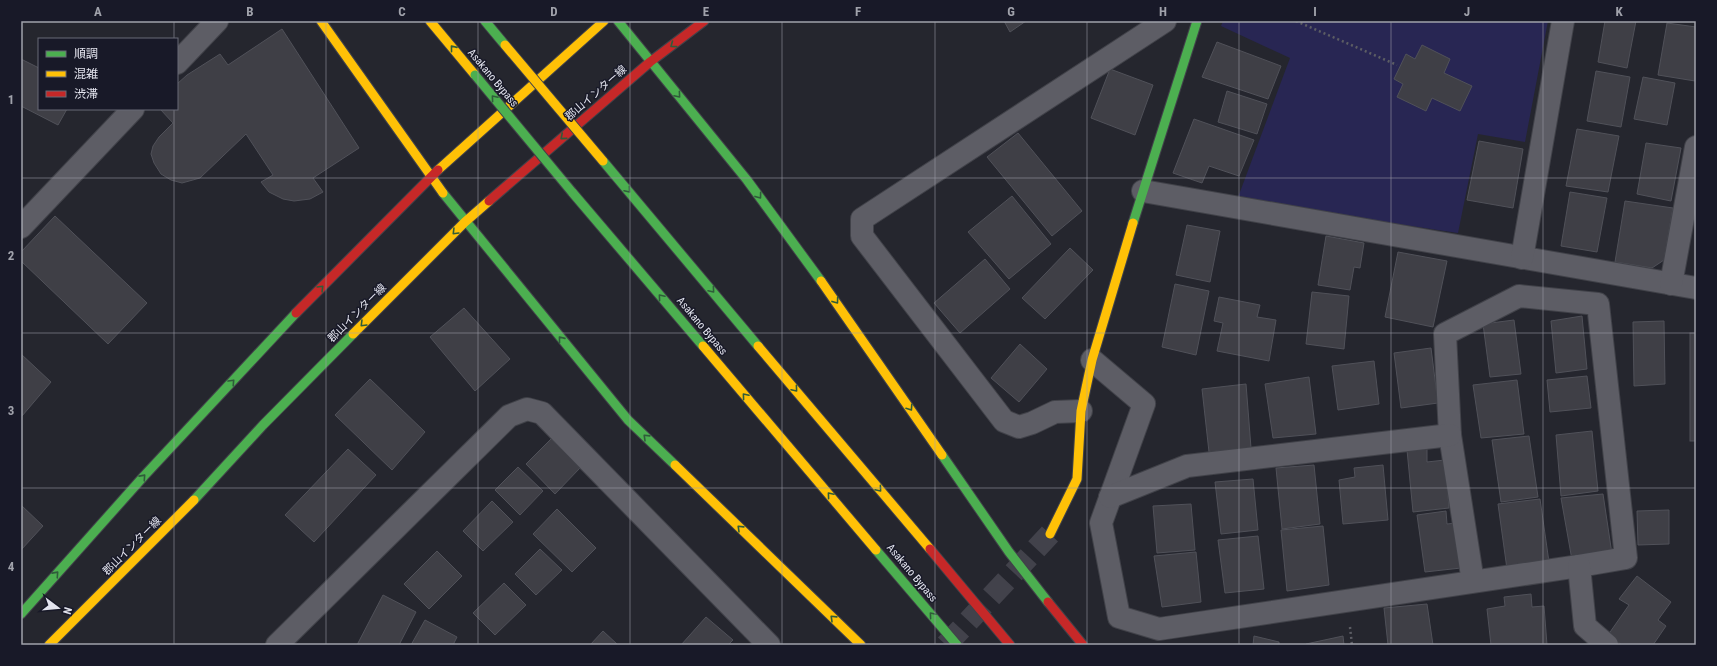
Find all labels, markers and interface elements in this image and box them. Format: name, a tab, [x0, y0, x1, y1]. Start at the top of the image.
text: A	[94, 4, 102, 19]
text: B	[246, 4, 254, 19]
text: C	[398, 4, 406, 19]
text: D	[550, 4, 558, 19]
text: E	[703, 4, 710, 19]
text: F	[855, 4, 861, 19]
text: G	[1007, 4, 1015, 19]
text: H	[1159, 4, 1167, 19]
text: I	[1313, 4, 1317, 19]
text: J	[1464, 4, 1470, 19]
text: K	[1615, 4, 1623, 19]
legend	[38, 38, 178, 110]
one-way arrow	[670, 40, 677, 47]
one-way arrow	[450, 46, 457, 53]
street label: Asakano Bypass	[465, 46, 521, 110]
text: 順調	[74, 47, 98, 61]
street label: 郡山インター線	[563, 63, 629, 123]
text: 混雑	[74, 67, 98, 81]
text: 渋滞	[74, 87, 98, 101]
one-way arrow	[673, 91, 680, 98]
text: 1	[8, 92, 14, 107]
one-way arrow	[491, 95, 498, 102]
one-way arrow	[560, 133, 567, 140]
one-way arrow	[624, 186, 631, 193]
one-way arrow	[755, 192, 762, 199]
one-way arrow	[452, 227, 459, 235]
text: 2	[8, 248, 15, 263]
street label: 郡山インター線	[325, 281, 389, 345]
one-way arrow	[316, 285, 324, 293]
one-way arrow	[707, 285, 714, 293]
one-way arrow	[659, 294, 666, 301]
street label: Asakano Bypass	[674, 294, 730, 358]
one-way arrow	[831, 297, 838, 304]
one-way arrow	[360, 320, 368, 327]
one-way arrow	[559, 337, 566, 344]
one-way arrow	[227, 379, 234, 387]
one-way arrow	[791, 385, 798, 392]
one-way arrow	[743, 393, 750, 401]
text: 3	[8, 403, 14, 418]
one-way arrow	[905, 404, 913, 411]
one-way arrow	[643, 435, 651, 442]
one-way arrow	[138, 474, 146, 482]
one-way arrow	[875, 484, 882, 492]
one-way arrow	[827, 492, 834, 500]
street label: 郡山インター線	[100, 514, 164, 578]
one-way arrow	[737, 525, 745, 533]
street label: Asakano Bypass	[884, 541, 940, 605]
text: 4	[8, 559, 15, 574]
one-way arrow	[52, 571, 59, 579]
north arrow	[38, 588, 78, 628]
text: N	[60, 606, 74, 616]
one-way arrow	[929, 613, 936, 620]
one-way arrow	[830, 615, 838, 623]

